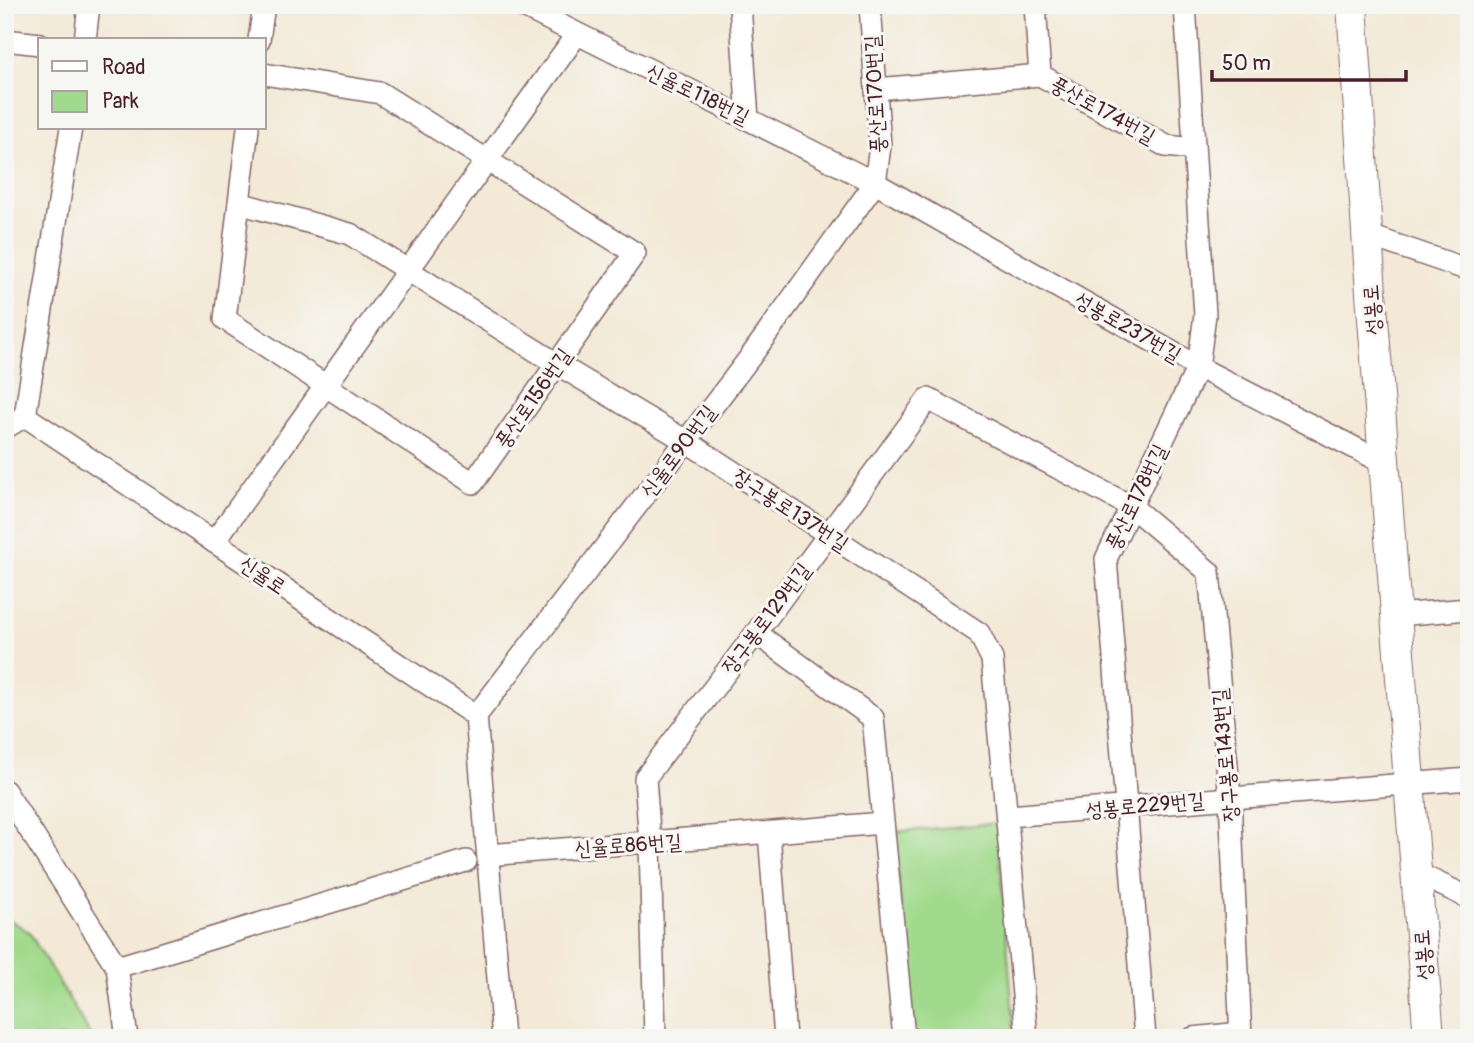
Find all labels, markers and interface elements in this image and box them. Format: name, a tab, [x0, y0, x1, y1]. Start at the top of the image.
street label: 풍산로170번길	[859, 34, 892, 154]
legend	[38, 38, 266, 130]
scale bar	[1212, 38, 1406, 82]
text: 50 m	[1222, 50, 1271, 77]
text: Road	[102, 54, 146, 81]
street label: 신율로118번길	[642, 58, 754, 131]
street label: 풍산로174번길	[1045, 71, 1160, 150]
text: Park	[102, 88, 139, 115]
street label: 성봉로	[1357, 284, 1388, 336]
street label: 성봉로237번길	[1070, 286, 1186, 369]
street label: 풍산로156번길	[489, 343, 578, 454]
street label: 신율로90번길	[635, 399, 722, 503]
street label: 풍산로178번길	[1099, 440, 1174, 555]
street label: 장구봉로137번길	[728, 463, 854, 558]
street label: 신율로	[234, 550, 291, 601]
street label: 장구봉로129번길	[716, 557, 817, 679]
street label: 장구봉로143번길	[1206, 687, 1245, 823]
street label: 성봉로229번길	[1085, 787, 1205, 824]
street label: 신율로86번길	[574, 828, 683, 863]
street label: 성봉로	[1408, 929, 1439, 981]

